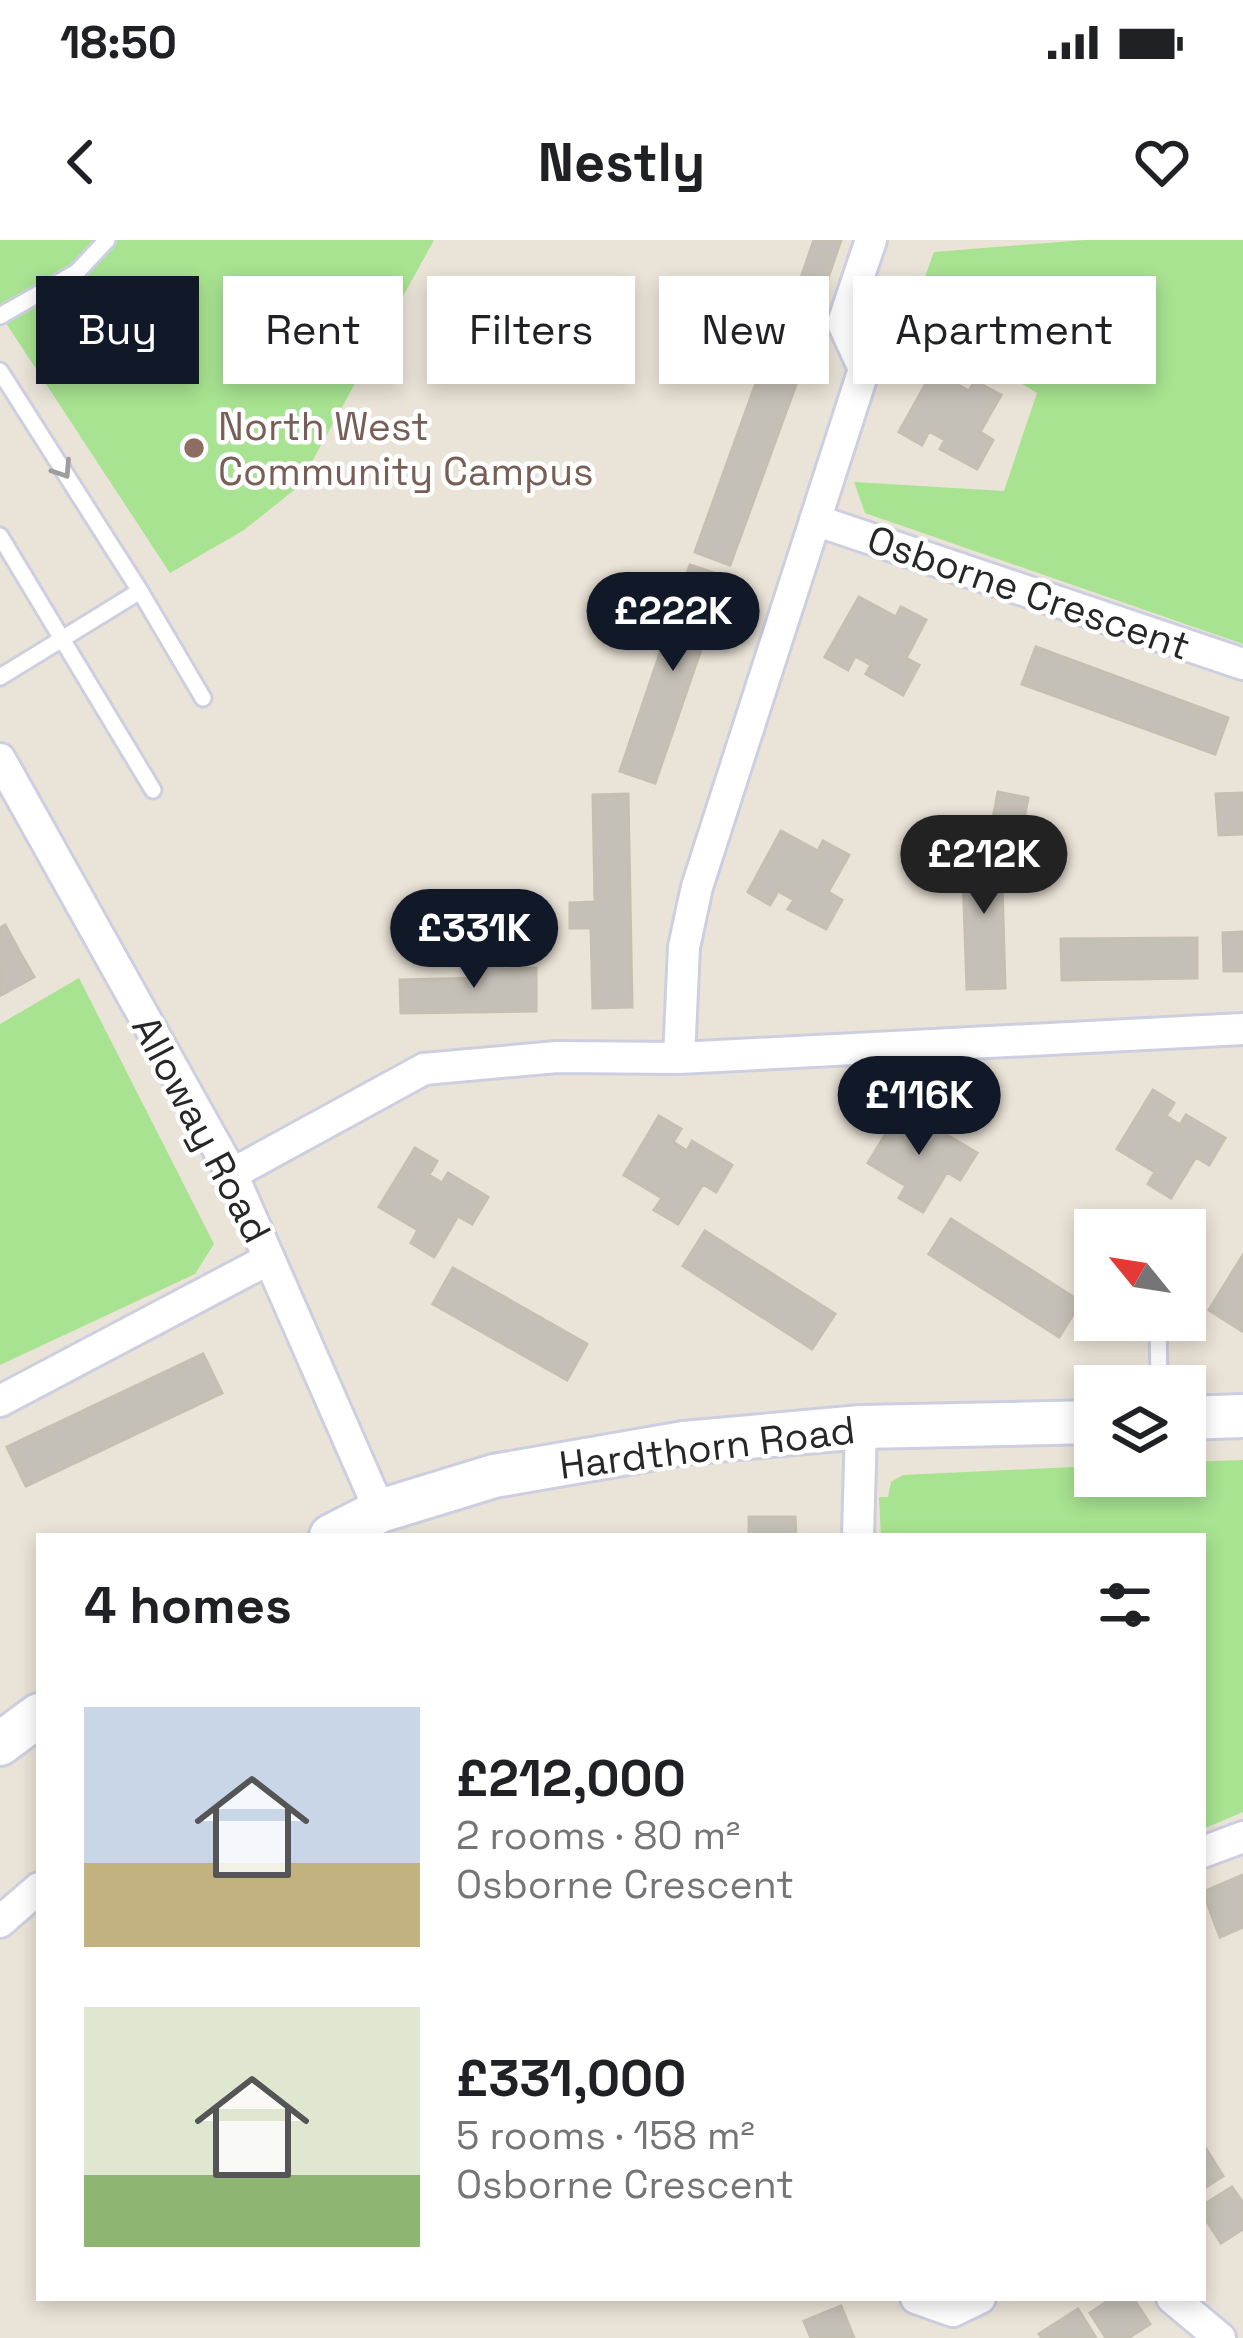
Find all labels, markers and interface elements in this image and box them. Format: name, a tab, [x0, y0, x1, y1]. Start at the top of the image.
text: 18:50	[60, 14, 177, 71]
text: Nestly	[538, 128, 705, 197]
icon: back	[48, 129, 114, 195]
icon: heart	[1129, 129, 1195, 195]
chip: Buy	[36, 276, 199, 384]
chip: Rent	[223, 276, 403, 384]
chip: Filters	[427, 276, 635, 384]
chip: New	[659, 276, 829, 384]
chip: Apartment	[853, 276, 1156, 384]
place label: North West Community Campus	[218, 402, 594, 496]
marker: North West Community Campus	[181, 435, 207, 461]
one-way arrow	[49, 456, 71, 478]
street label: Osborne Crescent	[861, 514, 1197, 671]
pin: £222K	[589, 572, 757, 674]
text: £222K	[614, 586, 732, 635]
pin: £212K	[900, 815, 1068, 917]
text: £212K	[927, 829, 1041, 878]
pin: £331K	[390, 889, 558, 991]
text: £331K	[417, 903, 531, 952]
street label: Alloway Road	[121, 1007, 282, 1251]
pin: £116K	[835, 1056, 1003, 1158]
text: £116K	[865, 1070, 973, 1119]
north arrow	[1074, 1209, 1206, 1341]
map controls	[1074, 1209, 1206, 1497]
button: layers	[1074, 1365, 1206, 1497]
street label: Hardthorn Road	[556, 1405, 858, 1490]
icon: filters	[1092, 1572, 1158, 1638]
text: 4 homes	[84, 1573, 292, 1638]
text: £212,000	[456, 1746, 686, 1811]
icon: home	[180, 1755, 324, 1899]
text: 2 rooms · 80 m²	[456, 1811, 740, 1860]
text: Osborne Crescent	[456, 1860, 794, 1909]
text: £331,000	[456, 2046, 686, 2111]
icon: home	[180, 2055, 324, 2199]
text: 5 rooms · 158 m²	[456, 2111, 755, 2160]
text: Osborne Crescent	[456, 2160, 794, 2209]

